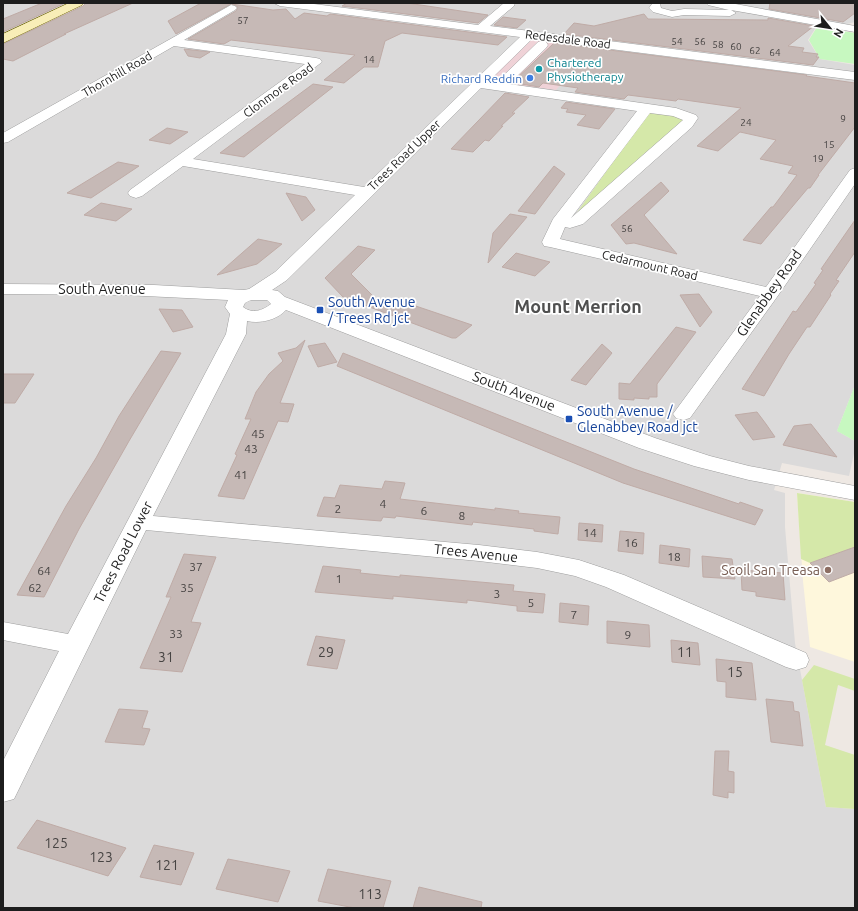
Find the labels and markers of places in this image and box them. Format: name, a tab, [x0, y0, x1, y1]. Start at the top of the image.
place label: Chartered Physiotherapy	[547, 56, 624, 83]
marker: Chartered Physiotherapy	[534, 64, 544, 74]
place label: Richard Reddin	[441, 72, 522, 85]
marker: Richard Reddin	[525, 73, 535, 83]
place label: South Avenue / Trees Rd jct	[327, 294, 415, 326]
marker: South Avenue / Trees Rd jct	[315, 305, 325, 315]
place label: South Avenue / Glenabbey Road jct	[577, 403, 698, 435]
marker: South Avenue / Glenabbey Road jct	[564, 414, 574, 424]
place label: Scoil San Treasa	[721, 562, 820, 578]
marker: Scoil San Treasa	[823, 565, 833, 575]

